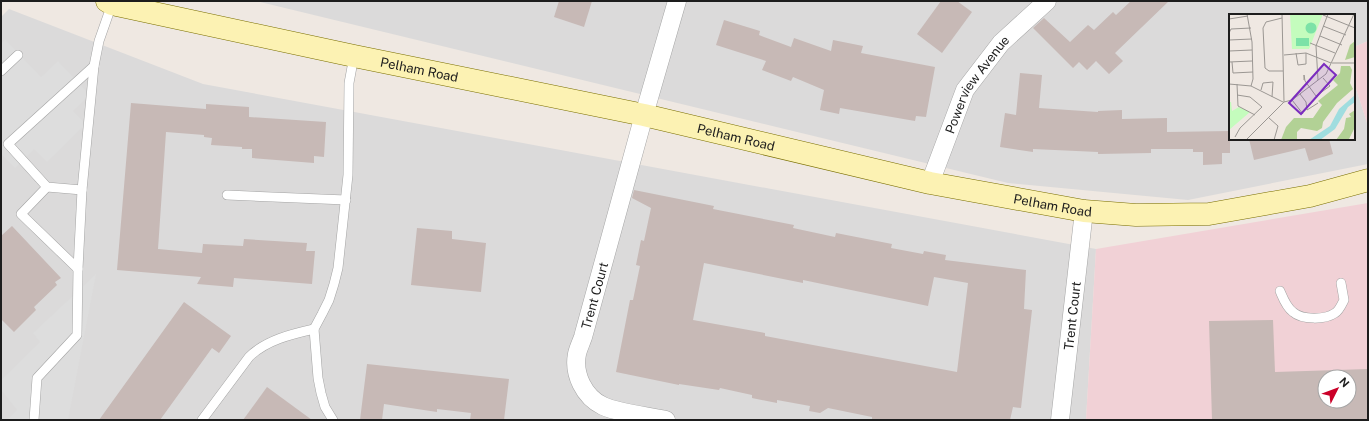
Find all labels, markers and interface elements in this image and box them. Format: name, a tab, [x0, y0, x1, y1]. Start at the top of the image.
inset map	[1229, 14, 1355, 140]
street label: Powerview Avenue	[942, 32, 1012, 136]
street label: Pelham Road	[379, 55, 460, 85]
street label: Pelham Road	[696, 121, 776, 154]
street label: Pelham Road	[1012, 191, 1092, 220]
street label: Trent Court	[579, 260, 611, 331]
street label: Trent Court	[1061, 281, 1084, 351]
north arrow	[1317, 369, 1357, 409]
text: N	[1337, 375, 1352, 390]

